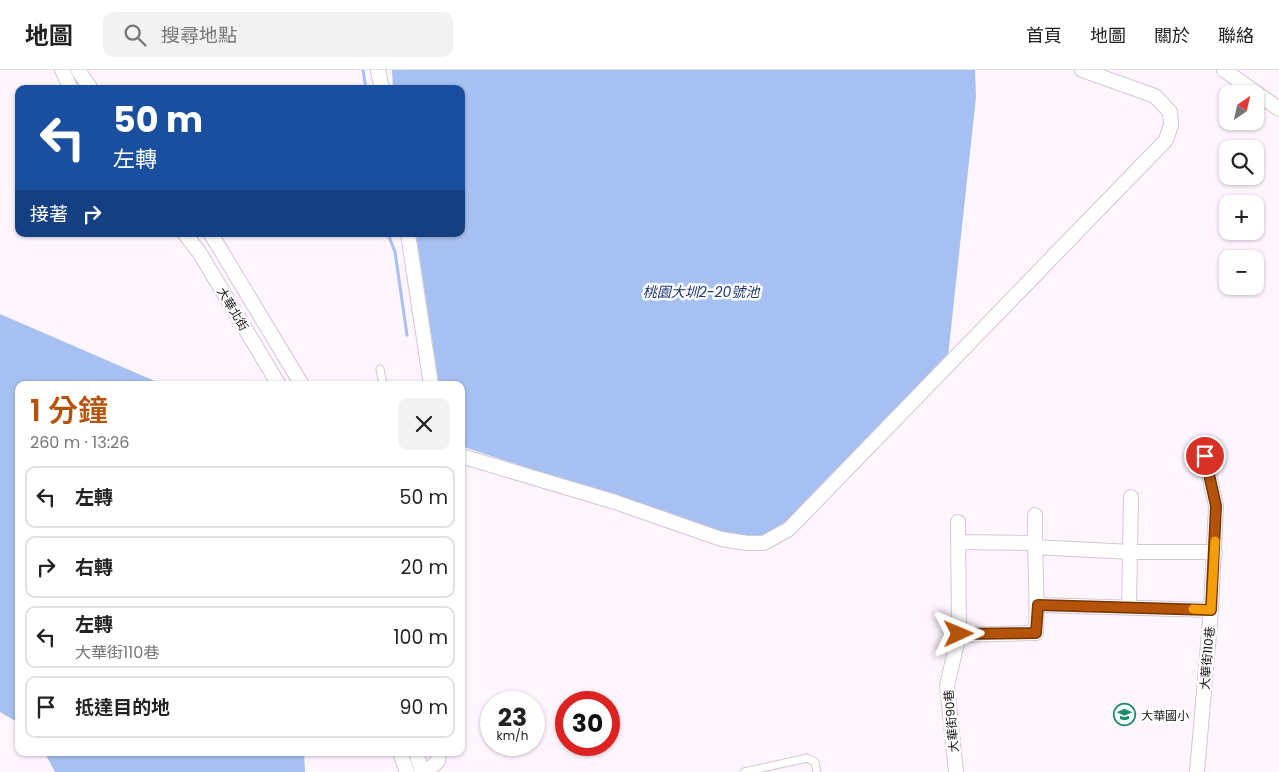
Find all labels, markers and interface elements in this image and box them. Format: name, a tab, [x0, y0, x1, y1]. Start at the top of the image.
search box	[103, 12, 453, 57]
text: 地圖	[25, 19, 73, 52]
icon: search	[121, 21, 149, 49]
text: 搜尋地點	[161, 22, 237, 49]
text: 首頁	[1026, 23, 1062, 48]
text: 地圖	[1090, 23, 1126, 48]
text: 關於	[1154, 23, 1190, 48]
text: 聯絡	[1218, 23, 1254, 48]
north arrow	[1219, 85, 1264, 130]
map controls	[1219, 85, 1264, 295]
text: 50 m	[113, 95, 203, 144]
icon: left	[30, 105, 95, 170]
button: search	[1219, 140, 1264, 185]
text: 左轉	[113, 144, 157, 175]
button: +	[1219, 195, 1264, 240]
icon: right	[78, 200, 106, 228]
text: 接著	[30, 201, 68, 228]
button: −	[1219, 250, 1264, 295]
water label: 桃園大圳2-20號池	[643, 282, 761, 302]
street label: 大華北街	[213, 284, 253, 334]
text: 1 分鐘	[30, 389, 108, 432]
button: close	[398, 398, 450, 450]
text: 260 m · 13:26	[30, 431, 129, 454]
pin	[1184, 435, 1226, 477]
icon: arrive	[1191, 442, 1219, 470]
icon: left	[32, 483, 60, 511]
text: 左轉	[75, 484, 113, 511]
text: 50 m	[399, 484, 448, 511]
icon: right	[32, 553, 60, 581]
text: 右轉	[75, 554, 113, 581]
text: 20 m	[400, 554, 448, 581]
position arrow	[932, 607, 984, 659]
text: 左轉	[75, 611, 113, 638]
icon: left	[32, 623, 60, 651]
text: 100 m	[393, 624, 448, 651]
street label: 大華街110巷	[1196, 626, 1218, 690]
text: 大華街110巷	[75, 641, 159, 664]
street label: 大華街90巷	[940, 689, 962, 753]
speed limit sign: 30	[555, 691, 620, 756]
icon: arrive	[32, 693, 60, 721]
text: 抵達目的地	[75, 694, 170, 721]
text: 90 m	[399, 694, 448, 721]
text: 23	[498, 700, 527, 735]
school or university icon: 大華國小	[1113, 703, 1137, 727]
place label: 大華國小	[1141, 707, 1189, 724]
text: km/h	[497, 727, 528, 744]

